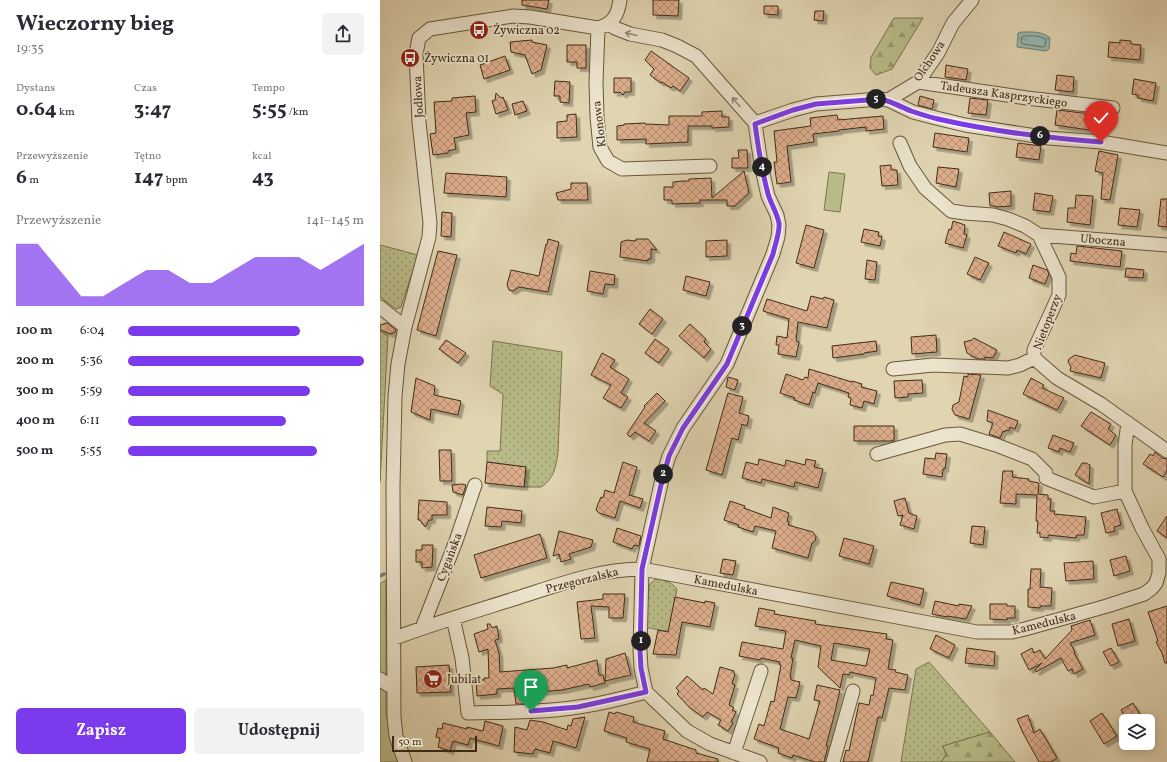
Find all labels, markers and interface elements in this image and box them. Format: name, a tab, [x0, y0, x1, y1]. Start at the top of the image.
text: Wieczorny bieg	[16, 9, 174, 40]
button: share	[322, 13, 364, 55]
bus stop icon: Żywiczna 02	[468, 19, 490, 41]
place label: Żywiczna 02	[493, 23, 560, 39]
one-way arrow	[625, 29, 638, 37]
street label: Olchowa	[910, 38, 949, 85]
text: 19:35	[16, 40, 44, 58]
bus stop icon: Żywiczna 01	[399, 47, 421, 69]
place label: Żywiczna 01	[424, 51, 489, 67]
street label: Jodłowa	[410, 75, 428, 118]
street label: Tadeusza Kasprzyckiego	[939, 78, 1068, 112]
text: Dystans	[16, 81, 55, 96]
text: Czas	[134, 81, 157, 96]
text: Tempo	[252, 81, 285, 96]
pin: 5	[866, 89, 886, 109]
text: 5	[873, 91, 879, 106]
text: 0.64	[16, 96, 57, 124]
text: 3:47	[134, 96, 171, 124]
text: 5:55	[252, 96, 287, 124]
one-way arrow	[732, 97, 741, 107]
street label: Klonowa	[589, 100, 611, 148]
pin	[1084, 101, 1118, 142]
text: km	[57, 105, 75, 120]
text: /km	[287, 105, 309, 120]
icon: check	[1090, 107, 1112, 129]
pin: 6	[1030, 126, 1050, 146]
text: 6	[1037, 128, 1043, 143]
text: Przewyższenie	[16, 149, 88, 164]
text: Tętno	[134, 149, 161, 164]
text: kcal	[252, 149, 272, 164]
pin: 4	[752, 157, 772, 177]
text: 4	[759, 159, 765, 174]
text: 6	[16, 164, 27, 192]
text: 147	[134, 164, 164, 192]
text: 43	[252, 164, 274, 192]
text: m	[27, 173, 39, 188]
text: bpm	[164, 173, 188, 188]
text: Przewyższenie	[16, 212, 101, 230]
text: 141–145 m	[306, 212, 364, 230]
street label: Uboczna	[1080, 231, 1126, 251]
street label: Nietoperzy	[1030, 292, 1066, 353]
pin: 3	[732, 316, 752, 336]
text: 3	[739, 318, 745, 333]
text: 100 m	[16, 322, 53, 340]
text: 6:04	[80, 322, 105, 340]
text: 200 m	[16, 352, 54, 370]
text: 5:36	[80, 352, 103, 370]
text: 300 m	[16, 382, 54, 400]
text: 5:59	[80, 382, 102, 400]
text: 400 m	[16, 412, 55, 430]
text: 6:11	[80, 412, 100, 430]
text: 500 m	[16, 442, 53, 460]
text: 5:55	[80, 442, 102, 460]
pin: 2	[653, 464, 673, 484]
text: 2	[660, 466, 666, 481]
street label: Cygańska	[433, 531, 467, 584]
street label: Przegorzalska	[544, 564, 620, 598]
street label: Kamedulska	[692, 572, 759, 600]
street label: Kamedulska	[1011, 608, 1078, 640]
pin: 1	[631, 631, 651, 651]
text: 1	[639, 633, 643, 648]
supermarket icon: Jubilat	[422, 668, 444, 690]
pin	[514, 670, 548, 711]
place label: Jubilat	[447, 672, 482, 688]
icon: arrive	[520, 676, 542, 698]
button: Zapisz	[16, 708, 186, 754]
button: Udostępnij	[194, 708, 364, 754]
map controls	[1119, 714, 1155, 750]
button: layers	[1119, 714, 1155, 750]
scale bar	[392, 734, 477, 753]
text: 50 m	[398, 735, 422, 750]

